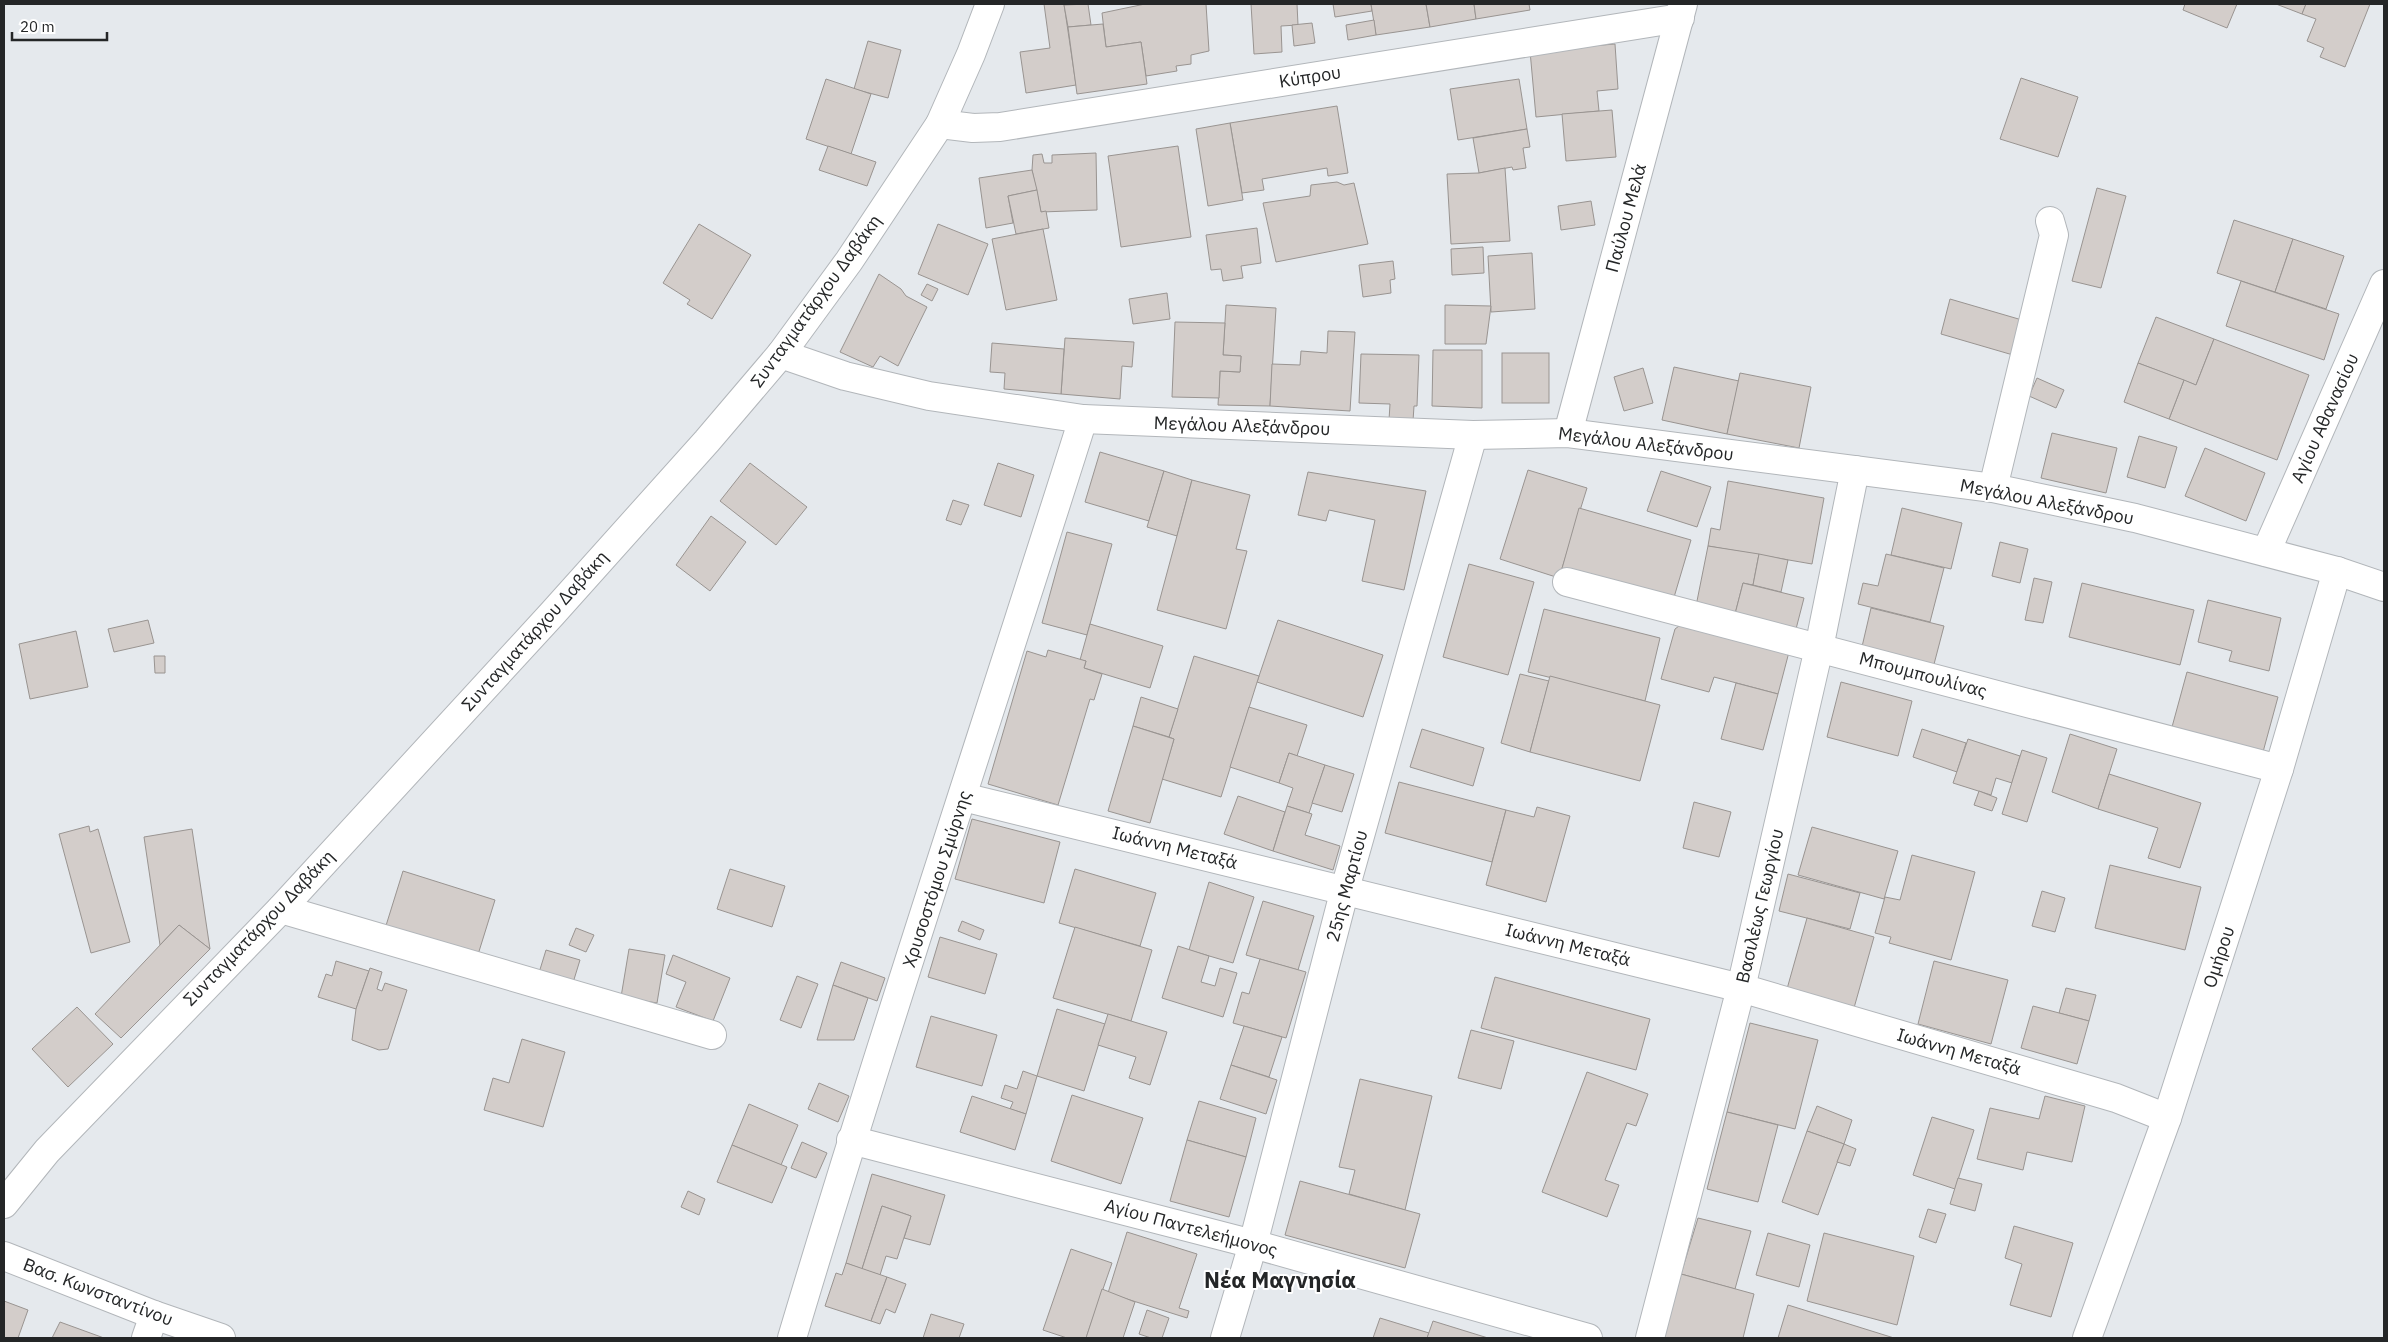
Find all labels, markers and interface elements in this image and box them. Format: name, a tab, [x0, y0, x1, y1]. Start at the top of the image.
scale bar	[12, 10, 108, 42]
text: 20 m	[20, 17, 55, 36]
street label: Κύπρου	[1277, 60, 1343, 93]
street label: Παύλου Μελά	[1600, 161, 1651, 275]
street label: Συνταγματάρχου Δαβάκη	[745, 210, 886, 392]
street label: Αγίου Αθανασίου	[2286, 349, 2363, 486]
street label: Μεγάλου Αλεξάνδρου	[1153, 411, 1331, 440]
street label: Μεγάλου Αλεξάνδρου	[1557, 421, 1735, 466]
street label: Μεγάλου Αλεξάνδρου	[1958, 473, 2136, 530]
street label: Συνταγματάρχου Δαβάκη	[456, 546, 613, 716]
street label: Μπουμπουλίνας	[1857, 646, 1990, 703]
street label: Χρυσοστόμου Σμύρνης	[897, 787, 976, 970]
street label: Ιωάννη Μεταξά	[1110, 821, 1240, 874]
street label: Βασιλέως Γεωργίου	[1731, 826, 1788, 985]
street label: 25ης Μαρτίου	[1321, 827, 1372, 944]
street label: Συνταγματάρχου Δαβάκη	[178, 845, 339, 1011]
street label: Ιωάννη Μεταξά	[1503, 918, 1633, 971]
street label: Ομήρου	[2198, 923, 2239, 991]
street label: Ιωάννη Μεταξά	[1894, 1023, 2024, 1080]
street label: Αγίου Παντελεήμονος	[1102, 1193, 1280, 1262]
street label: Βασ. Κωνσταντίνου	[20, 1252, 176, 1331]
district label: Νέα Μαγνησία	[1204, 1265, 1356, 1294]

